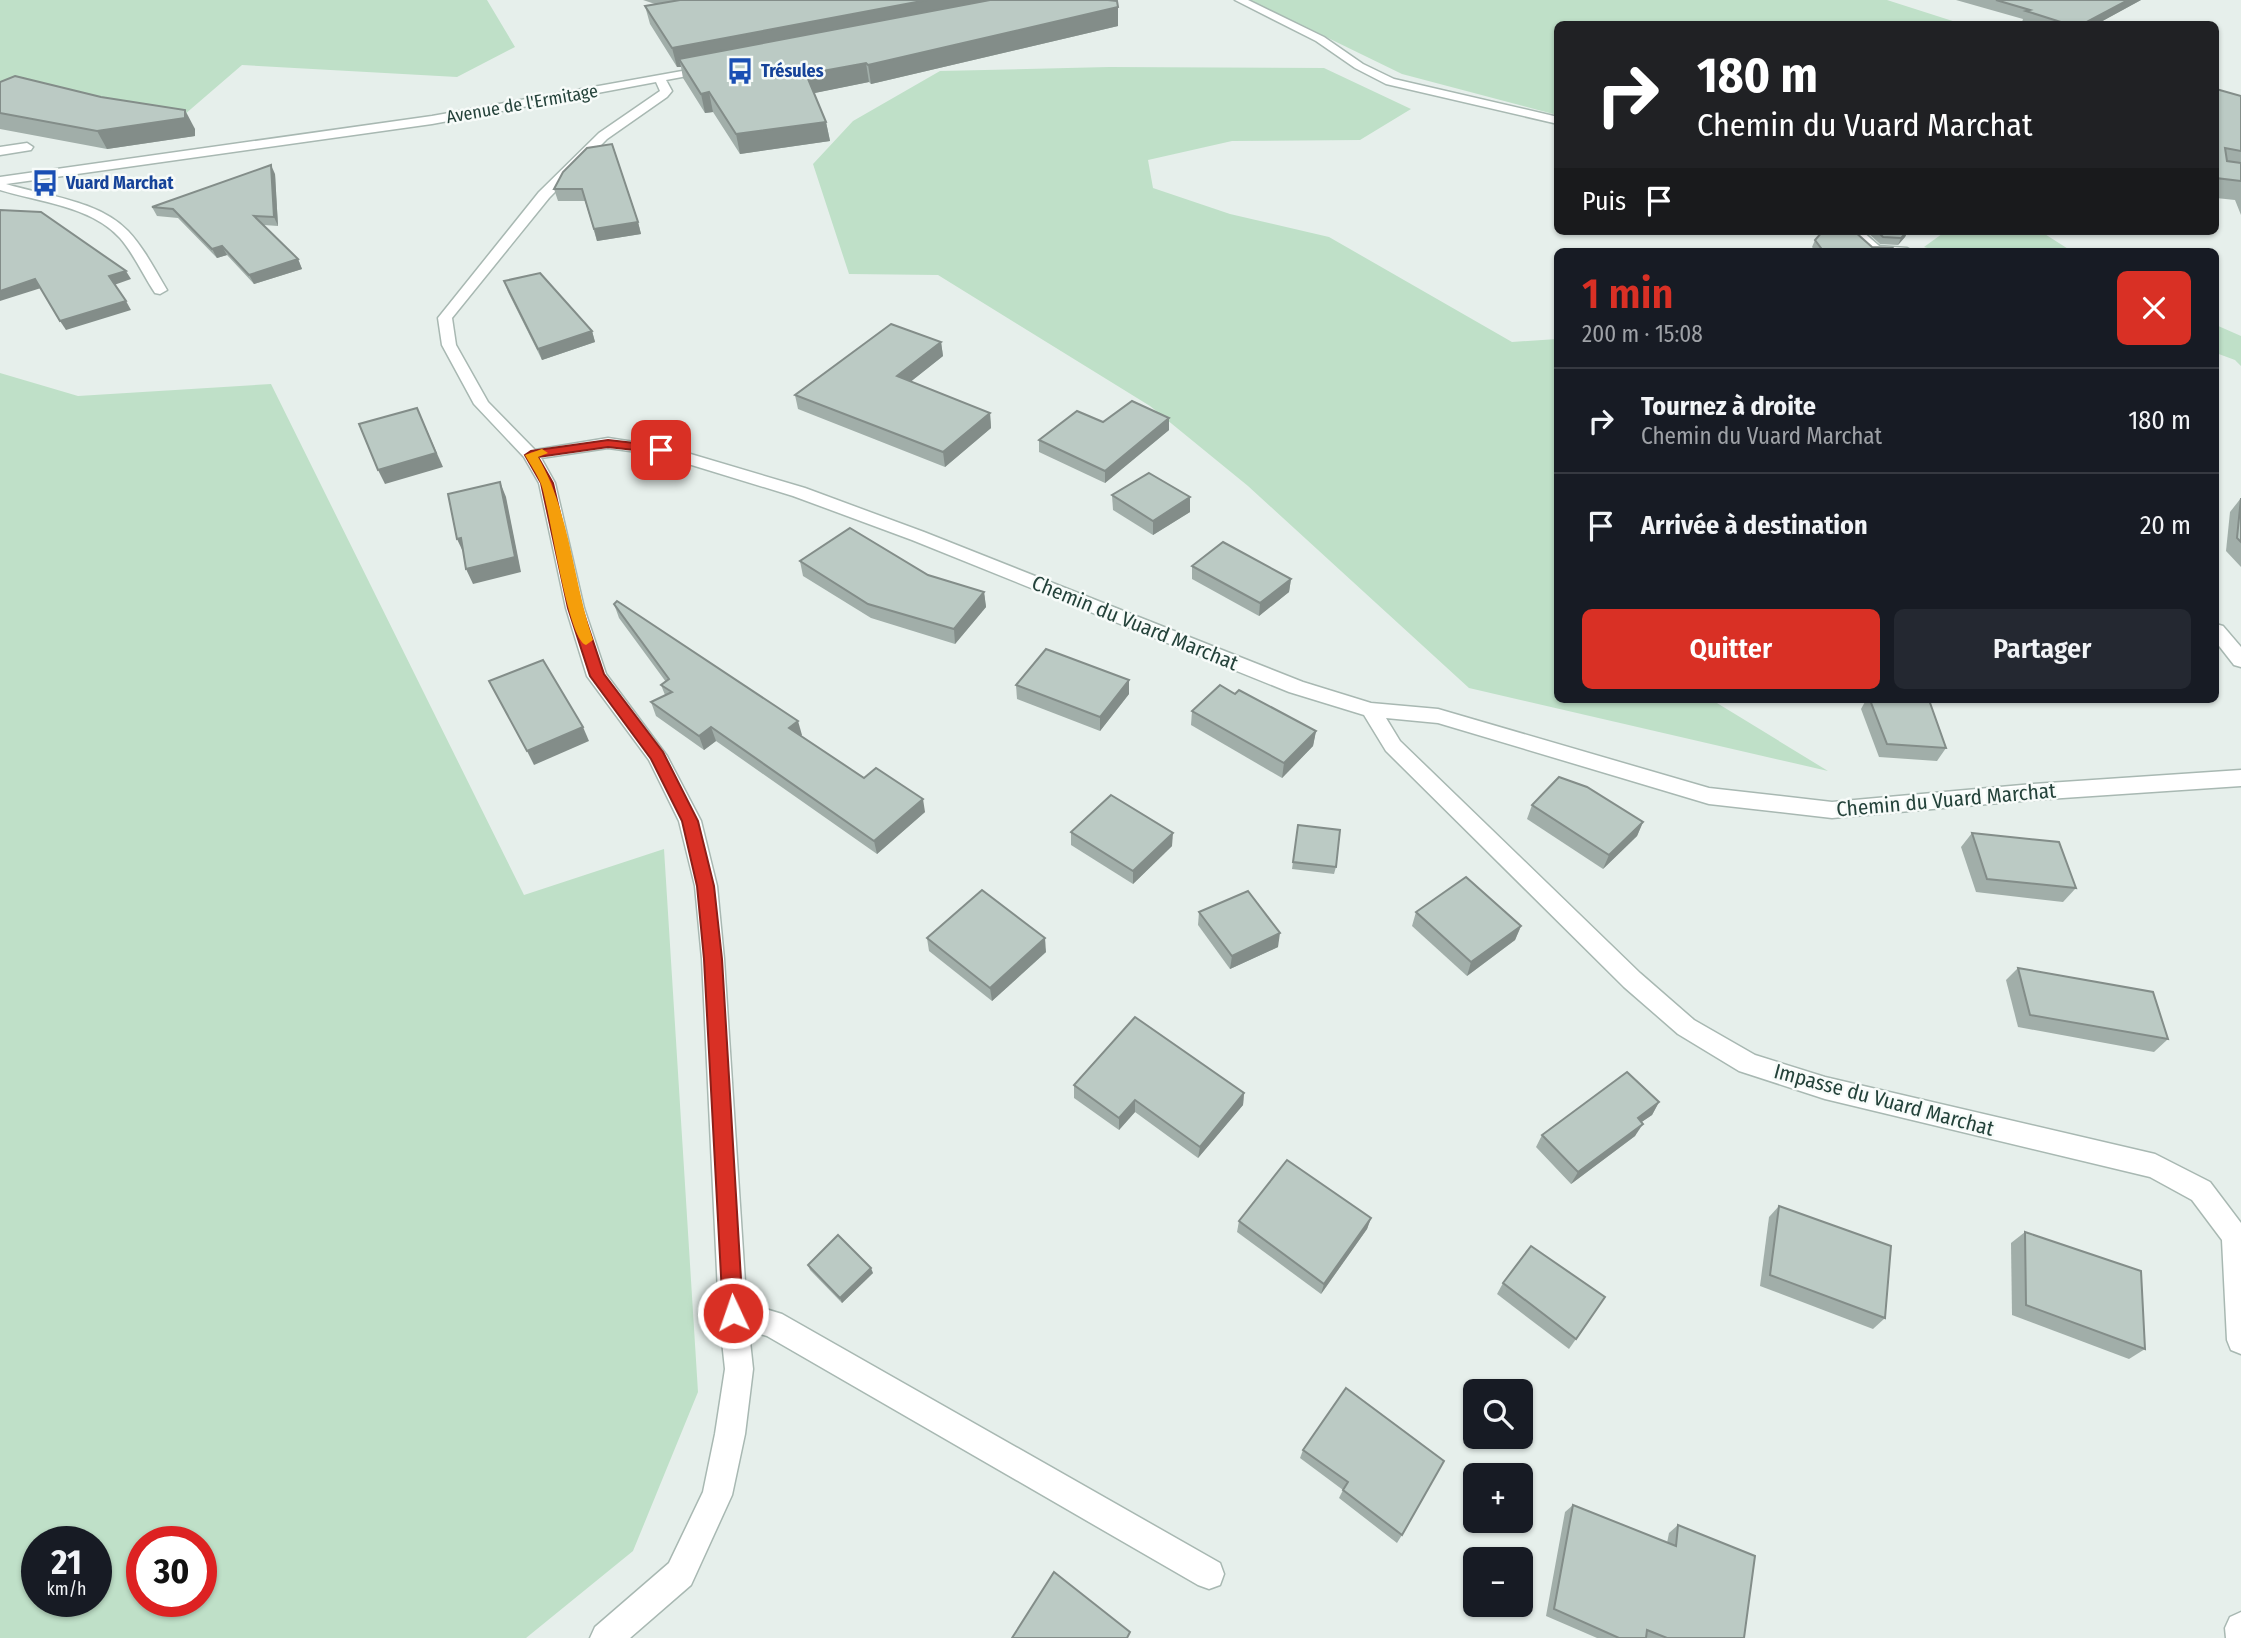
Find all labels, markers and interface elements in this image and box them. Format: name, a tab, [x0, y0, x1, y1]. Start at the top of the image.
text: 180 m	[1697, 46, 1818, 105]
icon: right	[1582, 49, 1673, 140]
bus stop icon: Trésules	[725, 56, 755, 86]
place label: Trésules	[761, 60, 824, 82]
street label: Avenue de l'Ermitage	[444, 80, 600, 128]
text: Chemin du Vuard Marchat	[1697, 106, 2033, 144]
bus stop icon: Vuard Marchat	[30, 168, 60, 198]
place label: Vuard Marchat	[65, 172, 174, 194]
icon: arrive	[1640, 182, 1678, 220]
text: Puis	[1582, 186, 1626, 217]
text: 1 min	[1582, 269, 1673, 319]
button: close	[2117, 271, 2191, 345]
text: 200 m · 15:08	[1582, 320, 1703, 348]
text: Tournez à droite	[1641, 391, 1816, 422]
icon: right	[1582, 402, 1620, 440]
text: 180 m	[2128, 405, 2191, 436]
pin	[631, 420, 691, 480]
text: Chemin du Vuard Marchat	[1641, 422, 1882, 450]
icon: arrive	[642, 431, 680, 469]
icon: arrive	[1582, 507, 1620, 545]
text: Arrivée à destination	[1641, 510, 1868, 541]
text: 20 m	[2140, 510, 2191, 541]
street label: Chemin du Vuard Marchat	[1028, 570, 1242, 676]
button: Quitter	[1582, 609, 1880, 689]
button: Partager	[1894, 609, 2191, 689]
street label: Chemin du Vuard Marchat	[1835, 777, 2057, 823]
street label: Impasse du Vuard Marchat	[1771, 1058, 1997, 1142]
position arrow	[696, 1276, 770, 1350]
map controls	[1463, 1379, 1533, 1617]
button: search	[1463, 1379, 1533, 1449]
button: +	[1463, 1463, 1533, 1533]
speed limit sign: 30	[126, 1526, 217, 1617]
text: 21	[51, 1541, 82, 1583]
button: −	[1463, 1547, 1533, 1617]
text: km/h	[46, 1578, 87, 1600]

